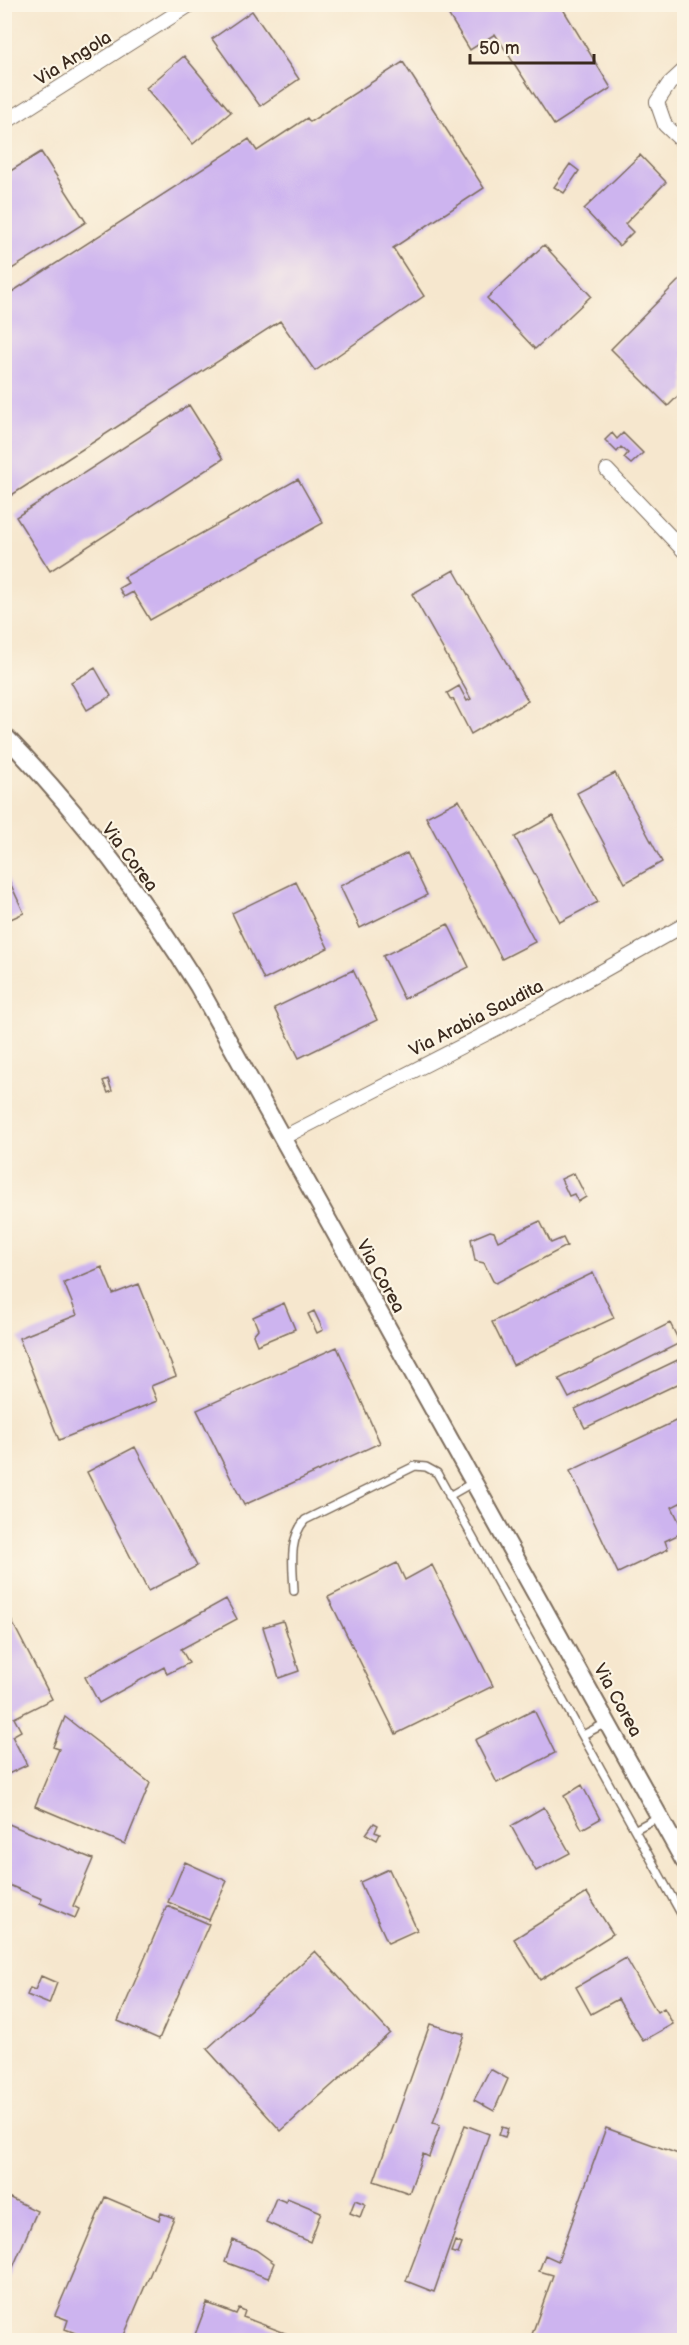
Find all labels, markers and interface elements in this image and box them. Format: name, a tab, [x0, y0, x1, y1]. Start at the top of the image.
street label: Via Angola	[31, 27, 115, 90]
scale bar	[470, 27, 594, 65]
text: 50 m	[479, 38, 520, 59]
street label: Via Corea	[97, 819, 162, 896]
street label: Via Arabia Saudita	[406, 976, 547, 1061]
street label: Via Corea	[352, 1236, 409, 1316]
street label: Via Corea	[589, 1660, 646, 1740]

